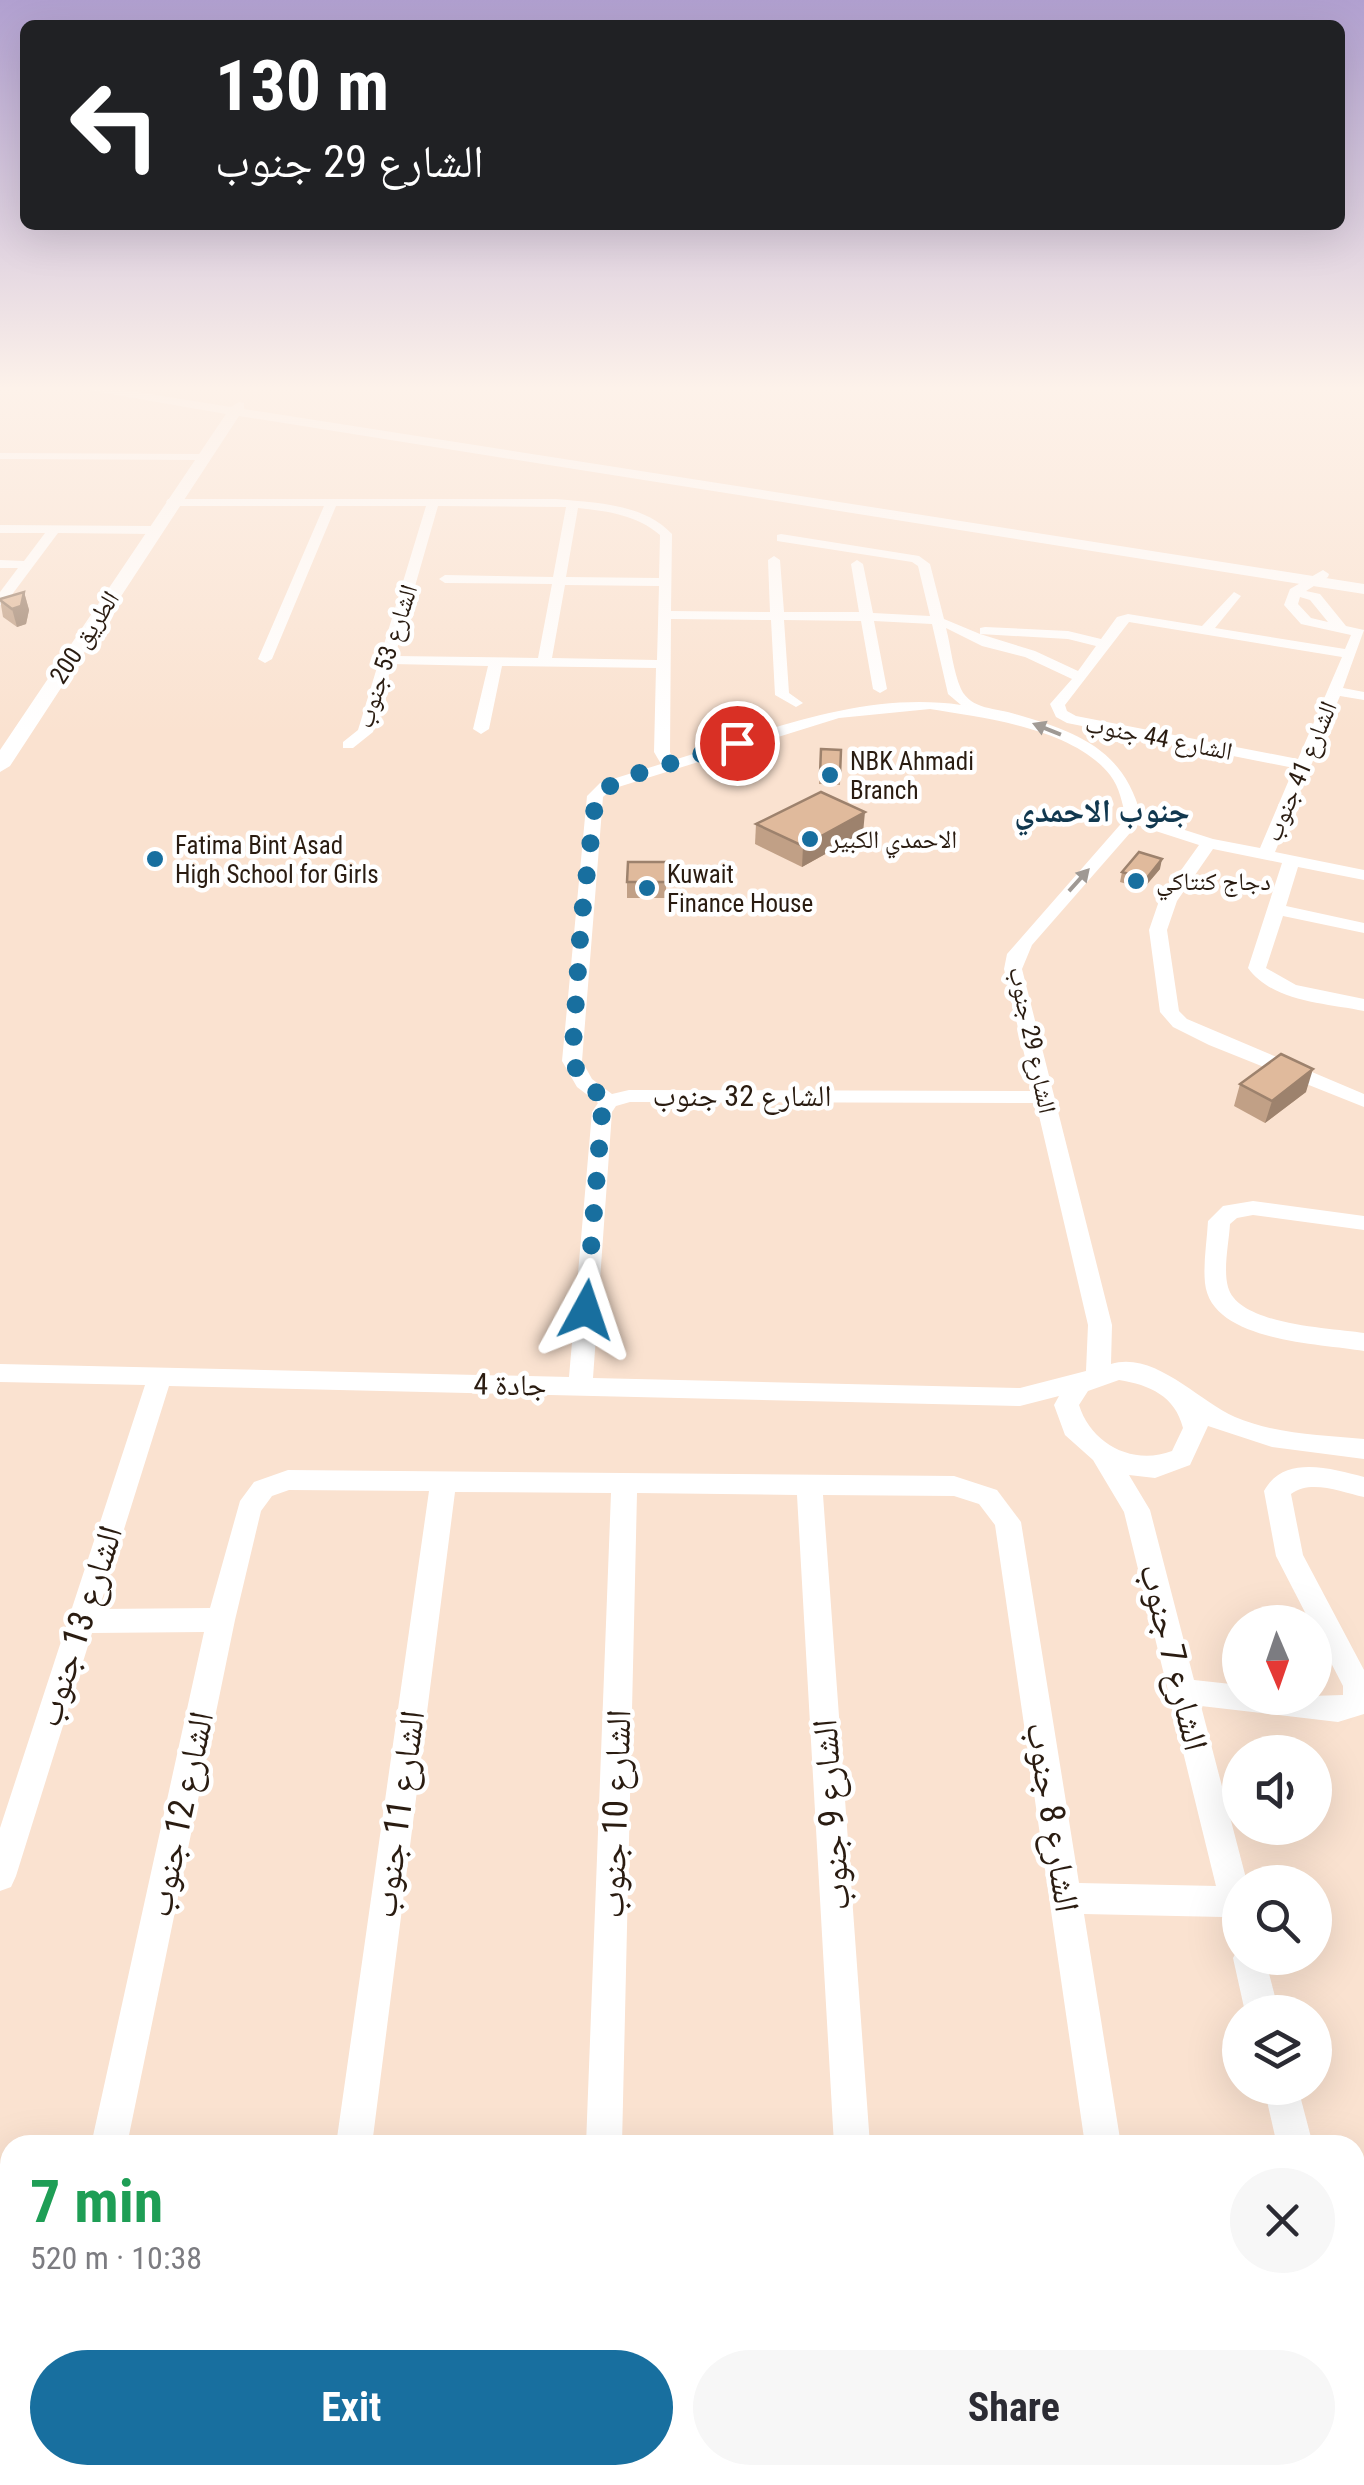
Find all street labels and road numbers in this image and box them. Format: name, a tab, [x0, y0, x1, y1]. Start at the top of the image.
street label: الشارع 53 جنوب	[350, 581, 424, 732]
street label: الطريق 200	[44, 586, 126, 690]
street label: الشارع 41 جنوب	[1258, 697, 1344, 846]
street label: الشارع 44 جنوب	[1083, 709, 1235, 767]
street label: الشارع 29 جنوب	[1002, 964, 1062, 1116]
street label: الشارع 32 جنوب	[652, 1078, 832, 1115]
street label: جادة 4	[473, 1366, 547, 1403]
street label: الشارع 13 جنوب	[28, 1520, 132, 1732]
street label: الشارع 7 جنوب	[1129, 1559, 1217, 1755]
street label: الشارع 12 جنوب	[139, 1708, 223, 1921]
street label: الشارع 11 جنوب	[364, 1708, 434, 1921]
street label: الشارع 10 جنوب	[591, 1709, 641, 1919]
street label: الشارع 9 جنوب	[804, 1718, 860, 1912]
street label: الشارع 8 جنوب	[1016, 1719, 1088, 1915]

